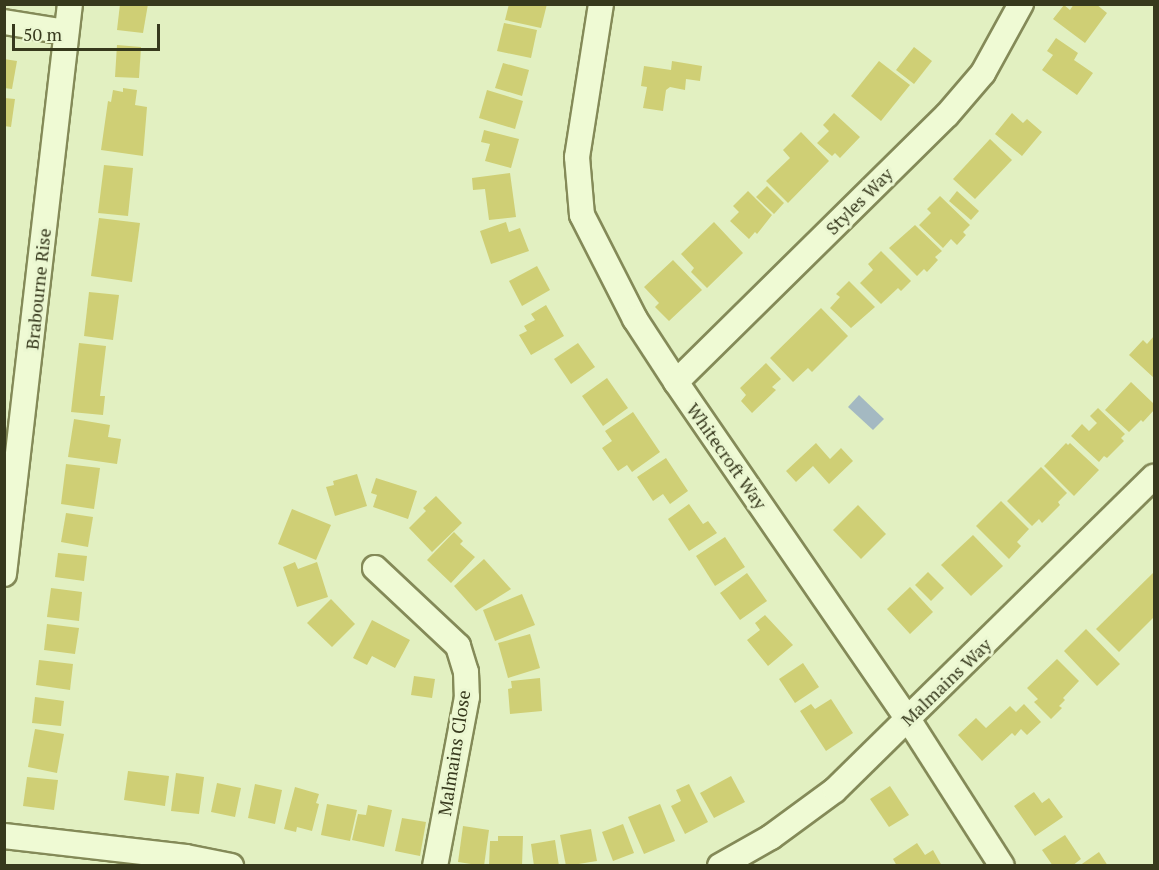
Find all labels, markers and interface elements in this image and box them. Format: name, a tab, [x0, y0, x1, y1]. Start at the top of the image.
scale bar	[15, 12, 164, 50]
text: 50 m	[23, 22, 62, 46]
street label: Styles Way	[821, 163, 897, 239]
street label: Brabourne Rise	[21, 227, 55, 351]
street label: Whitecroft Way	[682, 399, 772, 513]
street label: Malmains Way	[896, 634, 996, 730]
street label: Malmains Close	[433, 689, 475, 817]

